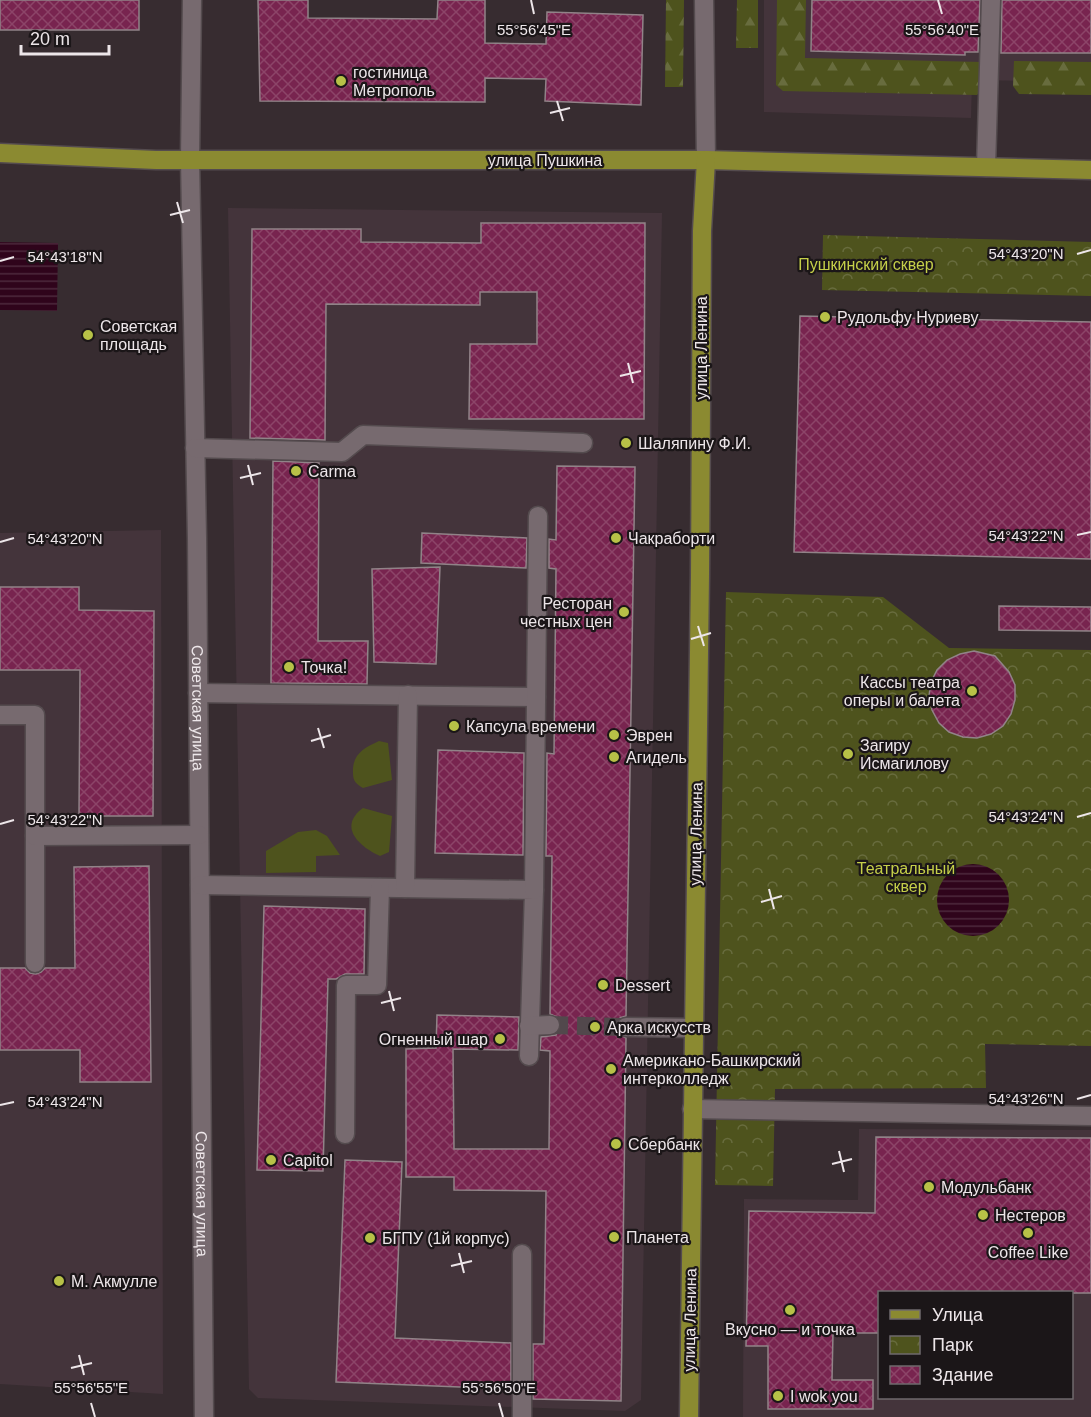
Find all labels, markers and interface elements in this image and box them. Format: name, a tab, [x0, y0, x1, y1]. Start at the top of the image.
scale bar	[21, 18, 110, 56]
text: 55°56'45"E	[497, 21, 571, 38]
text: 55°56'40"E	[905, 21, 979, 38]
text: 20 m	[30, 29, 70, 49]
place label: гостиница Метрополь	[353, 64, 435, 99]
marker: гостиница Метрополь	[334, 74, 348, 88]
street label: улица Пушкина	[488, 152, 602, 169]
text: 54°43'20"N	[988, 245, 1064, 262]
text: 54°43'18"N	[27, 248, 103, 265]
park label: Пушкинский сквер	[798, 256, 934, 273]
street label: улица Ленина	[693, 296, 710, 400]
place label: Рудольфу Нуриеву	[837, 309, 978, 326]
marker: Рудольфу Нуриеву	[818, 310, 832, 324]
place label: Советская площадь	[100, 318, 177, 353]
marker: Советская площадь	[81, 328, 95, 342]
place label: Шаляпину Ф.И.	[638, 435, 751, 452]
marker: Шаляпину Ф.И.	[619, 436, 633, 450]
place label: Carma	[308, 463, 356, 480]
marker: Carma	[289, 464, 303, 478]
text: 54°43'22"N	[988, 527, 1064, 544]
text: 54°43'20"N	[27, 530, 103, 547]
place label: Чакраборти	[628, 530, 715, 547]
marker: Чакраборти	[609, 531, 623, 545]
place label: Ресторан честных цен	[520, 595, 612, 630]
marker: Ресторан честных цен	[617, 605, 631, 619]
street label: Советская улица	[189, 645, 207, 771]
place label: Точка!	[301, 659, 347, 676]
marker: Точка!	[282, 660, 296, 674]
place label: Кассы театра оперы и балета	[844, 674, 960, 709]
marker: Кассы театра оперы и балета	[965, 684, 979, 698]
place label: Капсула времени	[466, 718, 595, 735]
marker: Капсула времени	[447, 719, 461, 733]
place label: Эврен	[626, 727, 673, 744]
marker: Эврен	[607, 728, 621, 742]
place label: Загиру Исмагилову	[860, 737, 949, 772]
marker: Загиру Исмагилову	[841, 747, 855, 761]
place label: Агидель	[626, 749, 687, 766]
marker: Агидель	[607, 750, 621, 764]
street label: улица Ленина	[687, 782, 705, 886]
text: 54°43'24"N	[988, 808, 1064, 825]
text: 54°43'22"N	[27, 811, 103, 828]
park label: Театральный сквер	[857, 860, 955, 895]
place label: Dessert	[615, 977, 671, 994]
marker: Dessert	[596, 978, 610, 992]
place label: Арка искусств	[607, 1019, 711, 1036]
marker: Арка искусств	[588, 1020, 602, 1034]
place label: Огненный шар	[379, 1031, 488, 1048]
marker: Огненный шар	[493, 1032, 507, 1046]
place label: Американо-Башкирский интерколледж	[623, 1052, 801, 1087]
marker: Американо-Башкирский интерколледж	[604, 1062, 618, 1076]
text: 54°43'26"N	[988, 1090, 1064, 1107]
text: 54°43'24"N	[27, 1093, 103, 1110]
street label: Советская улица	[193, 1131, 211, 1257]
place label: Сбербанк	[628, 1136, 701, 1153]
marker: Сбербанк	[609, 1137, 623, 1151]
place label: Capitol	[283, 1152, 333, 1169]
marker: Capitol	[264, 1153, 278, 1167]
place label: Модульбанк	[941, 1179, 1032, 1196]
marker: Модульбанк	[922, 1180, 936, 1194]
place label: Нестеров	[995, 1207, 1066, 1224]
marker: Нестеров	[976, 1208, 990, 1222]
marker: Coffee Like	[1021, 1226, 1035, 1240]
place label: Планета	[626, 1229, 689, 1246]
place label: БГПУ (1й корпус)	[382, 1230, 510, 1247]
marker: Планета	[607, 1230, 621, 1244]
marker: БГПУ (1й корпус)	[363, 1231, 377, 1245]
place label: Coffee Like	[988, 1244, 1068, 1261]
street label: улица Ленина	[681, 1268, 699, 1372]
place label: М. Акмулле	[71, 1273, 157, 1290]
marker: М. Акмулле	[52, 1274, 66, 1288]
legend	[878, 1291, 1073, 1399]
marker: Вкусно — и точка	[783, 1303, 797, 1317]
text: Улица	[932, 1305, 984, 1325]
place label: Вкусно — и точка	[725, 1321, 855, 1338]
text: Парк	[932, 1335, 973, 1355]
text: Здание	[932, 1365, 993, 1385]
text: 55°56'55"E	[54, 1379, 128, 1396]
text: 55°56'50"E	[462, 1379, 536, 1396]
place label: I wok you	[790, 1388, 858, 1405]
marker: I wok you	[771, 1389, 785, 1403]

